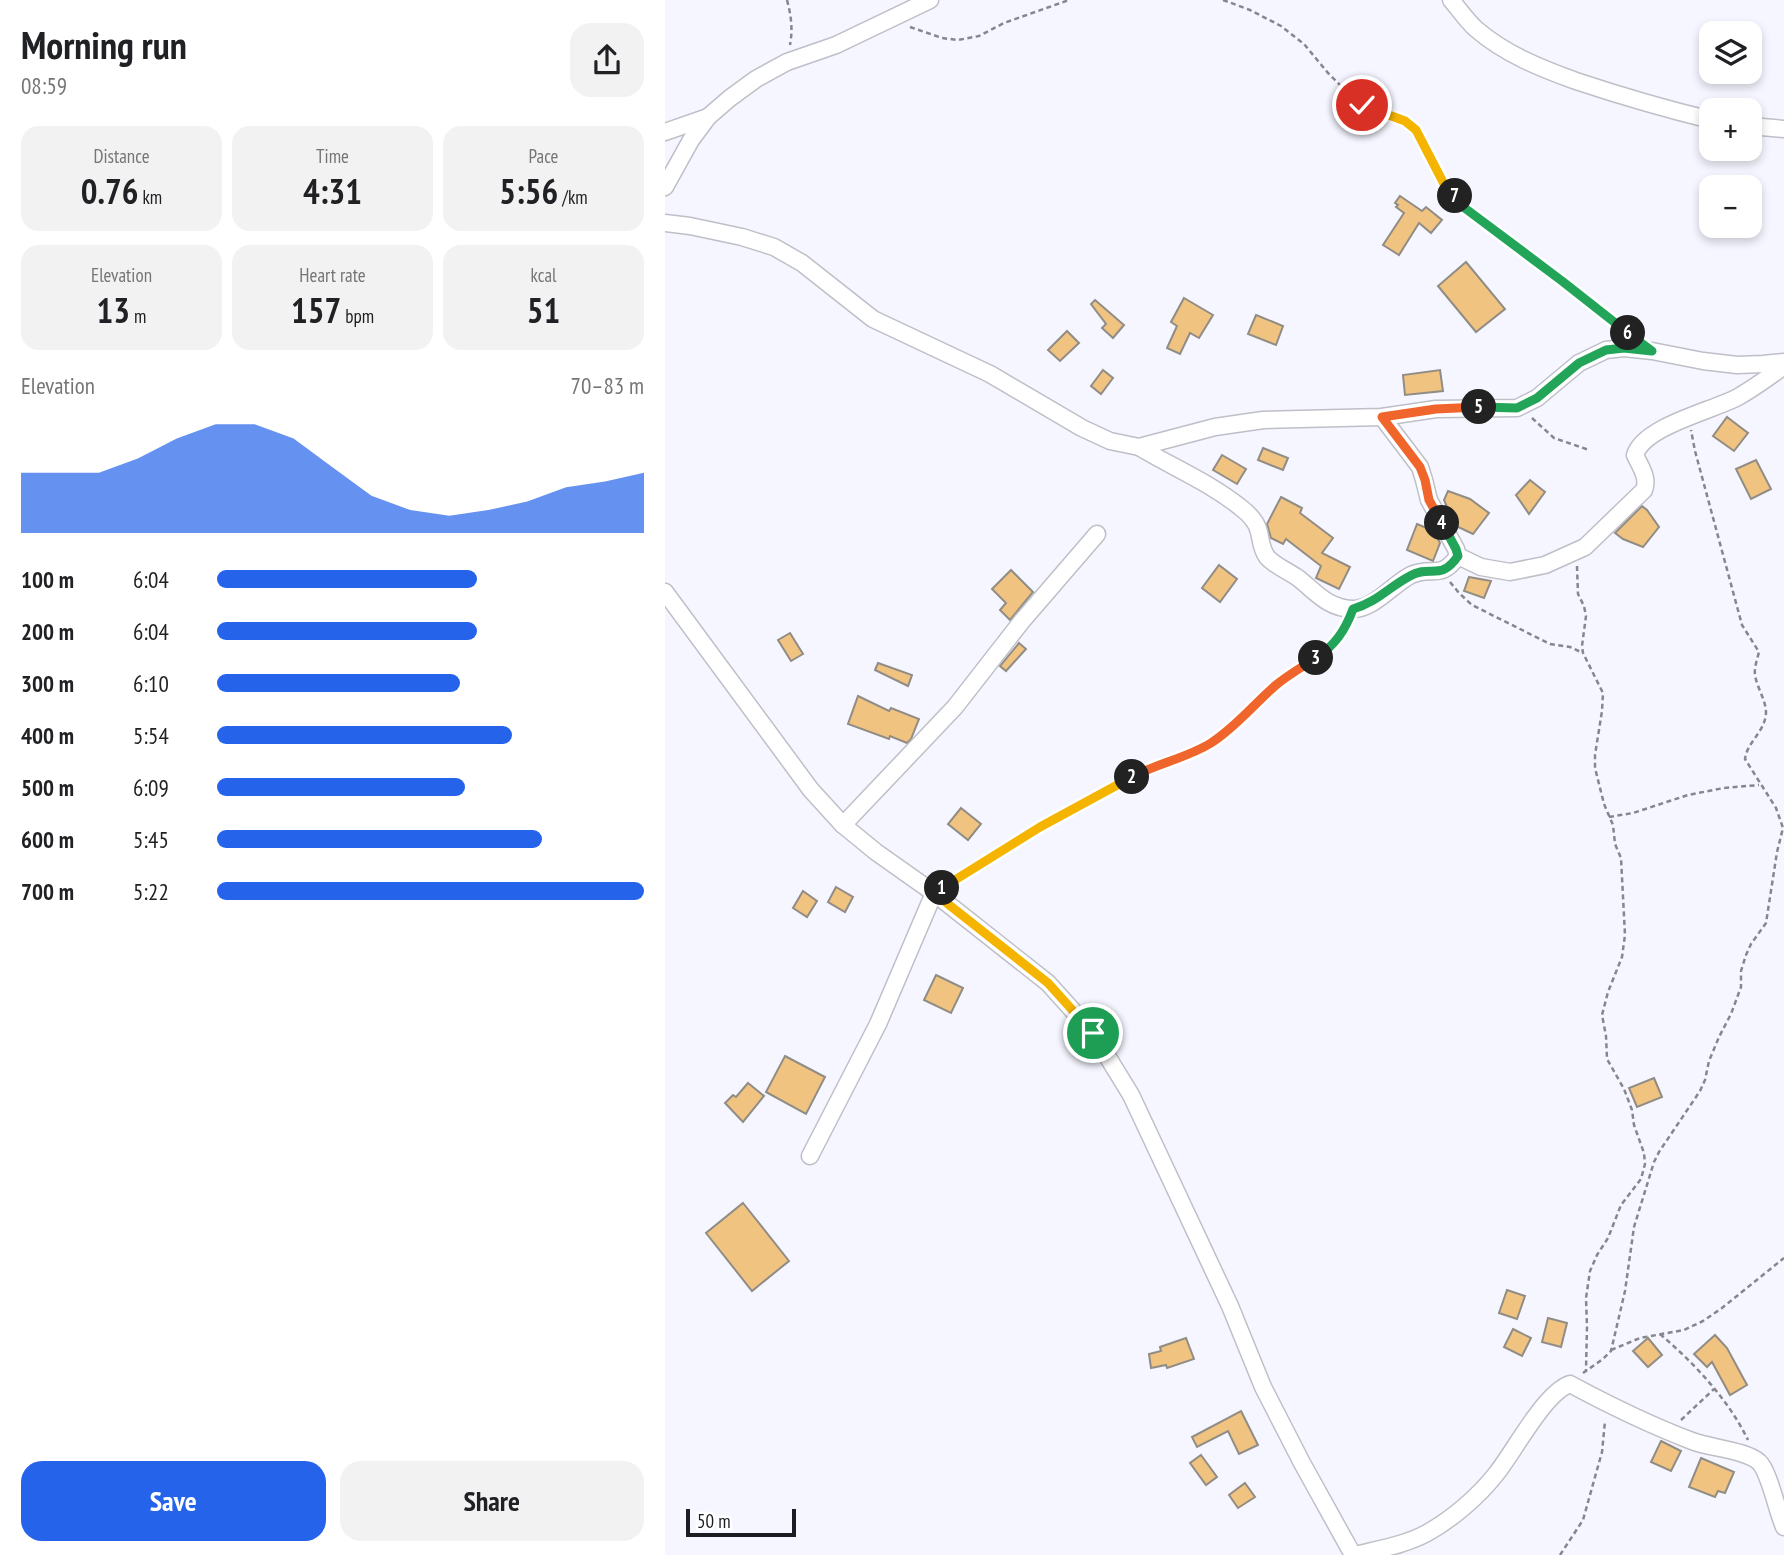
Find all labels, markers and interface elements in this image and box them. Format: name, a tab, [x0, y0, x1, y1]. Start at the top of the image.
text: Morning run	[21, 20, 187, 69]
map controls	[1699, 21, 1762, 238]
button: layers	[1699, 21, 1762, 84]
button: share	[570, 23, 644, 97]
text: 08:59	[21, 71, 67, 100]
pin	[1332, 75, 1392, 135]
icon: check	[1343, 86, 1381, 124]
button: +	[1699, 98, 1762, 161]
text: Distance	[94, 144, 149, 168]
text: Time	[316, 144, 349, 168]
text: Pace	[529, 144, 558, 168]
text: 0.76	[81, 168, 138, 214]
text: 4:31	[303, 168, 362, 214]
text: 5:56	[499, 168, 558, 214]
button: −	[1699, 175, 1762, 238]
pin: 7	[1437, 178, 1473, 214]
text: 7	[1450, 183, 1459, 207]
text: km	[138, 185, 162, 209]
text: /km	[558, 185, 588, 209]
text: Elevation	[91, 263, 152, 287]
text: Heart rate	[299, 263, 366, 287]
text: kcal	[531, 263, 556, 287]
text: 13	[97, 287, 130, 333]
text: 157	[291, 287, 341, 333]
text: 51	[527, 287, 560, 333]
text: m	[130, 304, 146, 328]
text: bpm	[341, 304, 374, 328]
pin: 6	[1611, 316, 1646, 350]
text: 6	[1623, 320, 1632, 344]
text: Elevation	[21, 371, 95, 400]
text: 70–83 m	[571, 371, 644, 400]
pin: 5	[1461, 390, 1497, 424]
text: 5	[1474, 394, 1483, 418]
pin: 4	[1425, 505, 1459, 540]
text: 4	[1437, 510, 1446, 534]
text: 100 m	[21, 565, 74, 594]
text: 6:04	[133, 565, 169, 594]
text: 200 m	[21, 617, 74, 646]
text: 6:04	[133, 617, 169, 646]
pin: 3	[1299, 640, 1333, 676]
text: 3	[1311, 645, 1320, 669]
text: 300 m	[21, 669, 74, 698]
text: 6:10	[133, 669, 169, 698]
text: 400 m	[21, 721, 74, 750]
text: 5:54	[133, 721, 169, 750]
pin: 2	[1114, 760, 1149, 794]
text: 2	[1127, 764, 1136, 788]
text: 500 m	[21, 773, 74, 802]
text: 6:09	[133, 773, 169, 802]
text: 600 m	[21, 825, 74, 854]
text: 5:45	[133, 825, 169, 854]
pin: 1	[925, 870, 959, 906]
text: 1	[937, 875, 946, 899]
text: 700 m	[21, 877, 74, 906]
text: 5:22	[133, 877, 169, 906]
pin	[1063, 1003, 1123, 1063]
icon: arrive	[1074, 1014, 1112, 1052]
button: Save	[21, 1461, 326, 1541]
button: Share	[340, 1461, 644, 1541]
scale bar	[686, 1506, 796, 1538]
text: 50 m	[697, 1509, 731, 1533]

